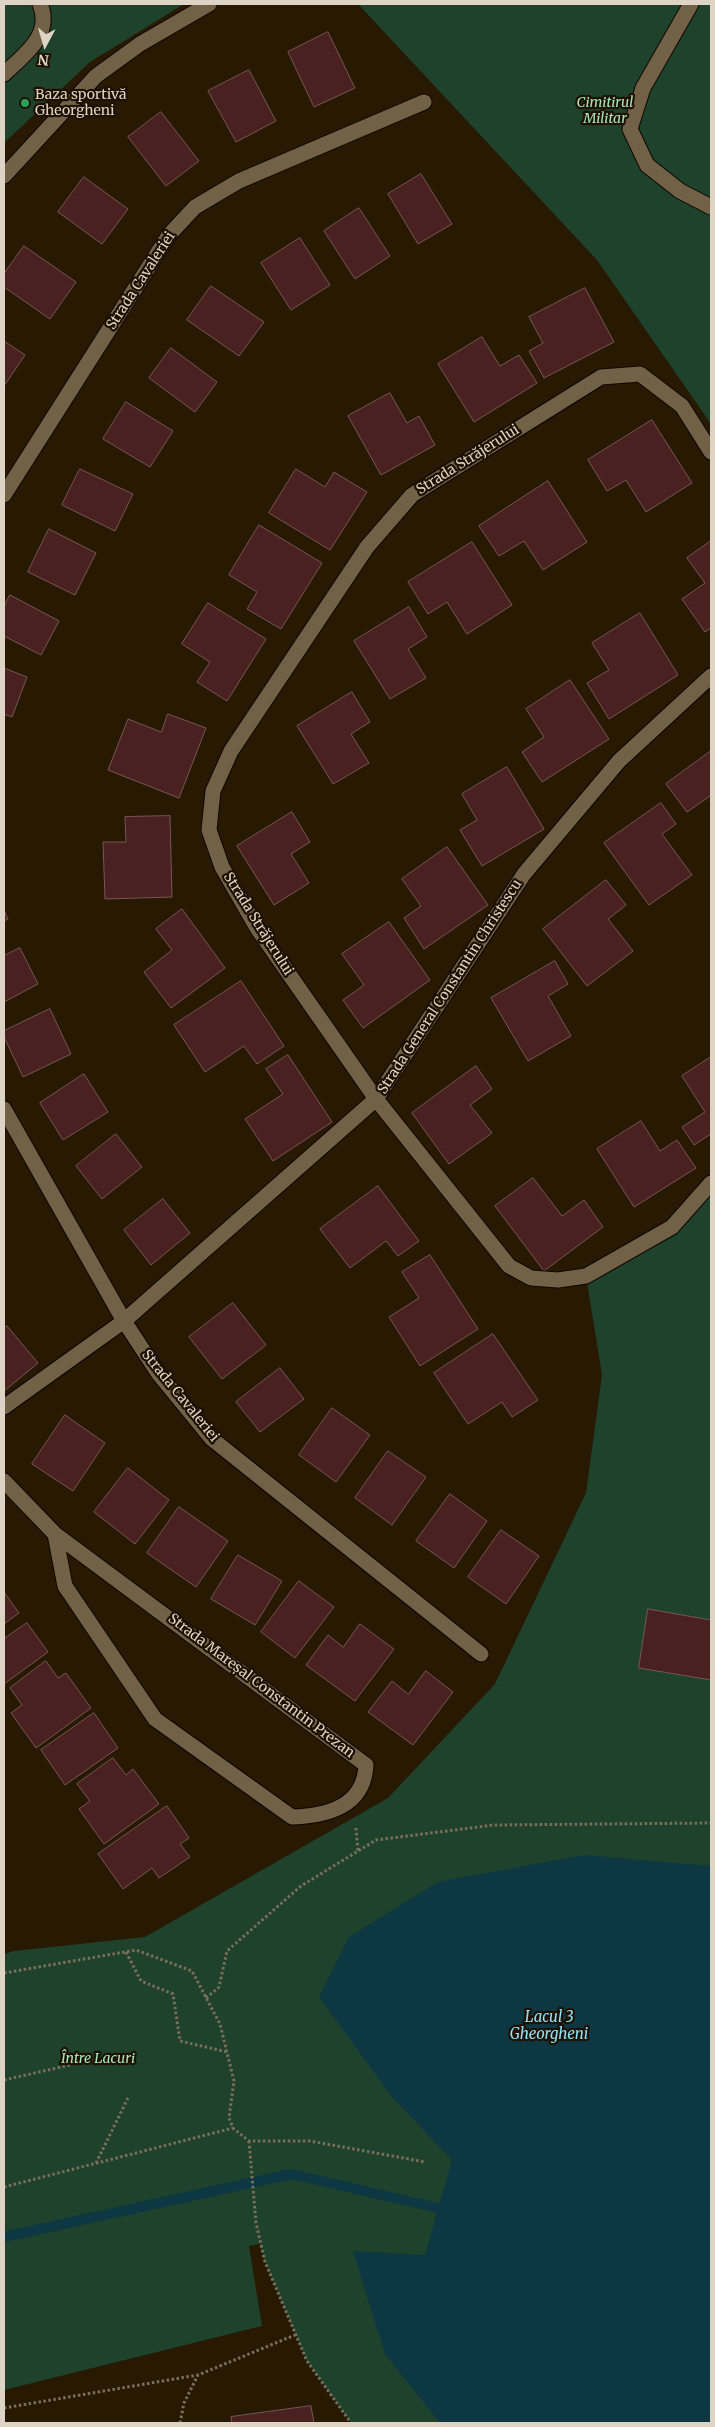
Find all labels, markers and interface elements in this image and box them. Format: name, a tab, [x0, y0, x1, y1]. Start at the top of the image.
north arrow	[20, 20, 70, 70]
text: N	[37, 50, 50, 69]
place label: Baza sportivă Gheorgheni	[35, 87, 126, 120]
park label: Cimitirul Militar	[577, 95, 633, 128]
marker: Baza sportivă Gheorgheni	[19, 97, 31, 109]
street label: Strada Cavaleriei	[103, 229, 179, 333]
street label: Strada Străjerului	[413, 422, 523, 498]
street label: Strada Străjerului	[220, 869, 296, 979]
street label: Strada General Constantin Christescu	[374, 877, 526, 1097]
street label: Strada Cavaleriei	[138, 1347, 222, 1445]
street label: Strada Mareșal Constantin Prezan	[164, 1610, 358, 1762]
water label: Lacul 3 Gheorgheni	[510, 2009, 588, 2044]
park label: Între Lacuri	[61, 2051, 135, 2067]

